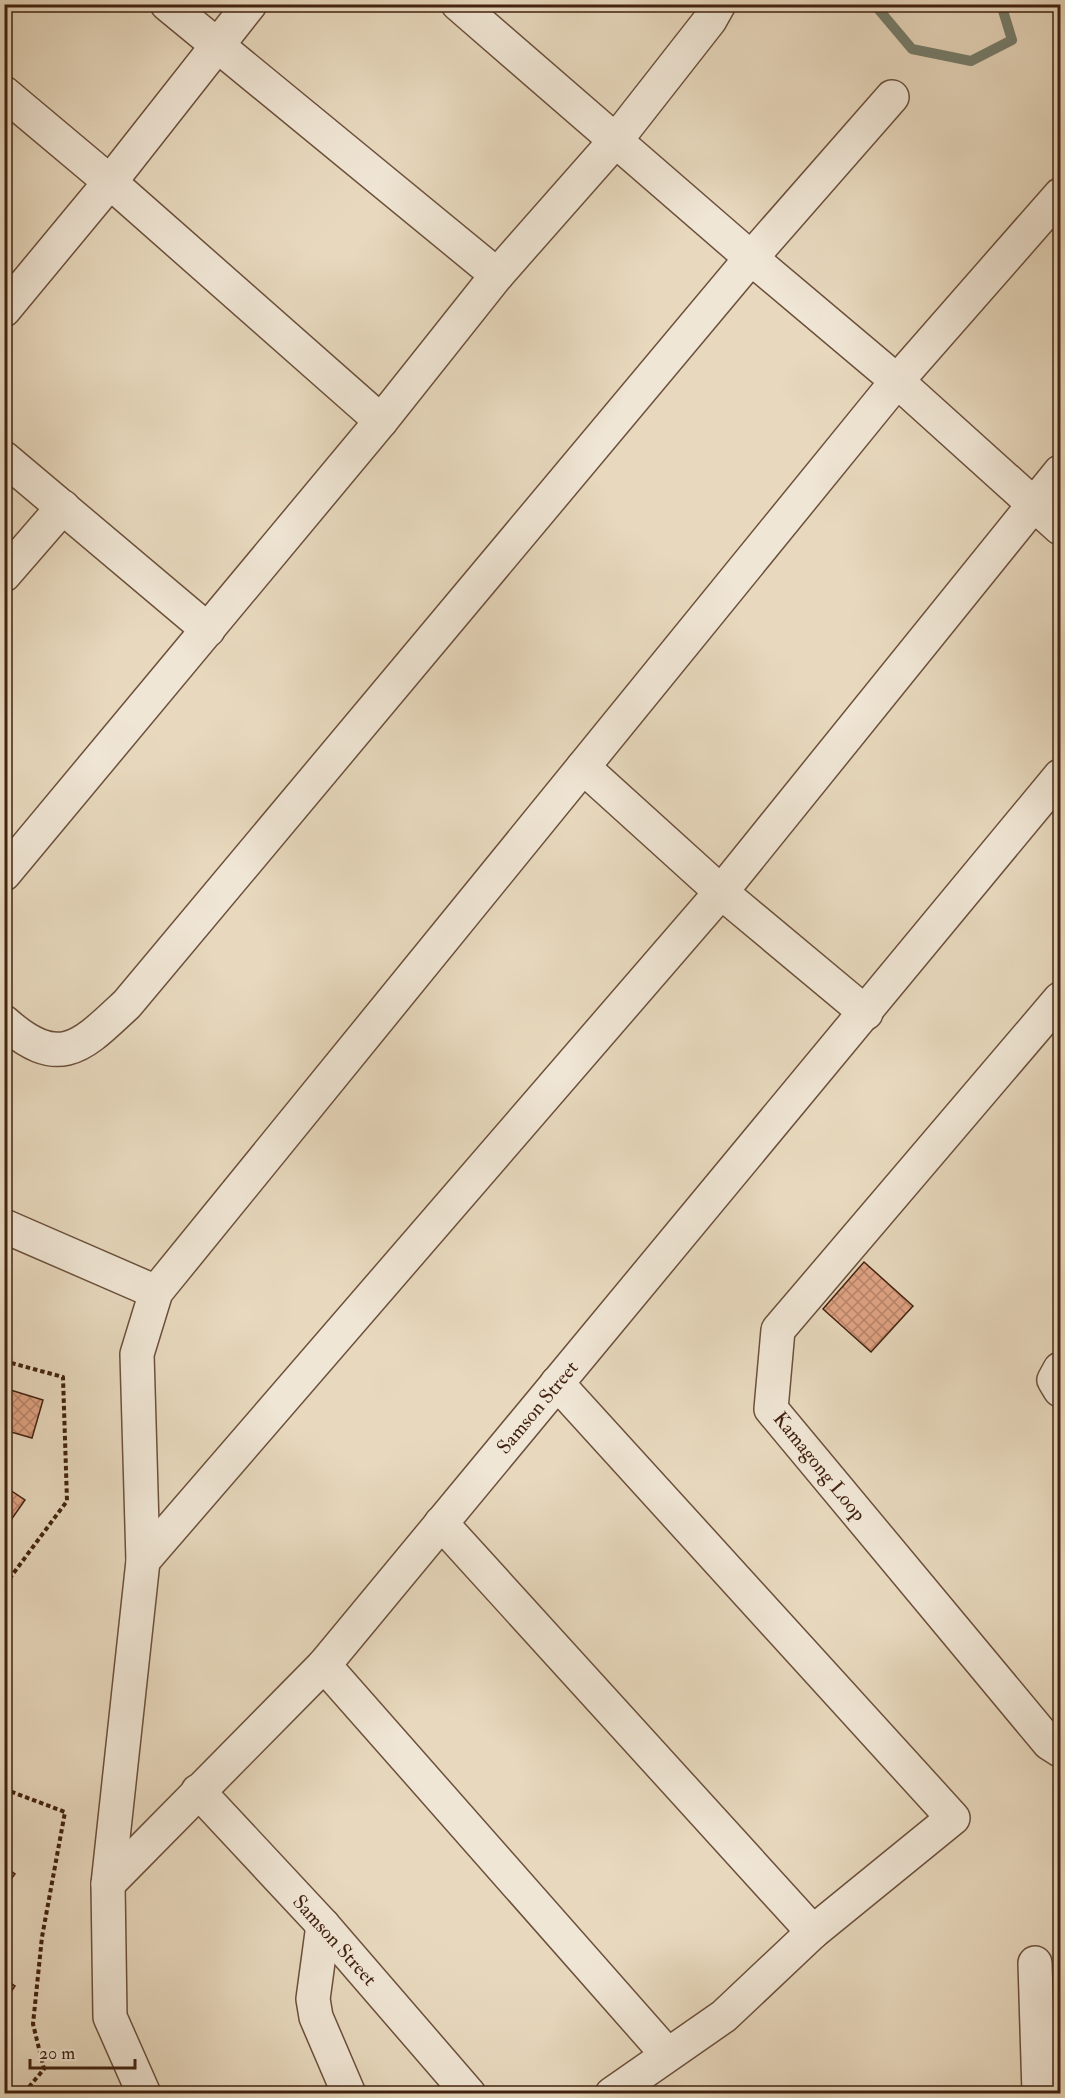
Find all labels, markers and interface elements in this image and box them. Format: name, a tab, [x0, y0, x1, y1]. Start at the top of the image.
street label: Samson Street	[491, 1355, 584, 1459]
street label: Kamagong Loop	[767, 1406, 871, 1527]
street label: Samson Street	[287, 1890, 382, 1991]
scale bar	[30, 2032, 135, 2070]
text: 20 m	[39, 2042, 75, 2065]

